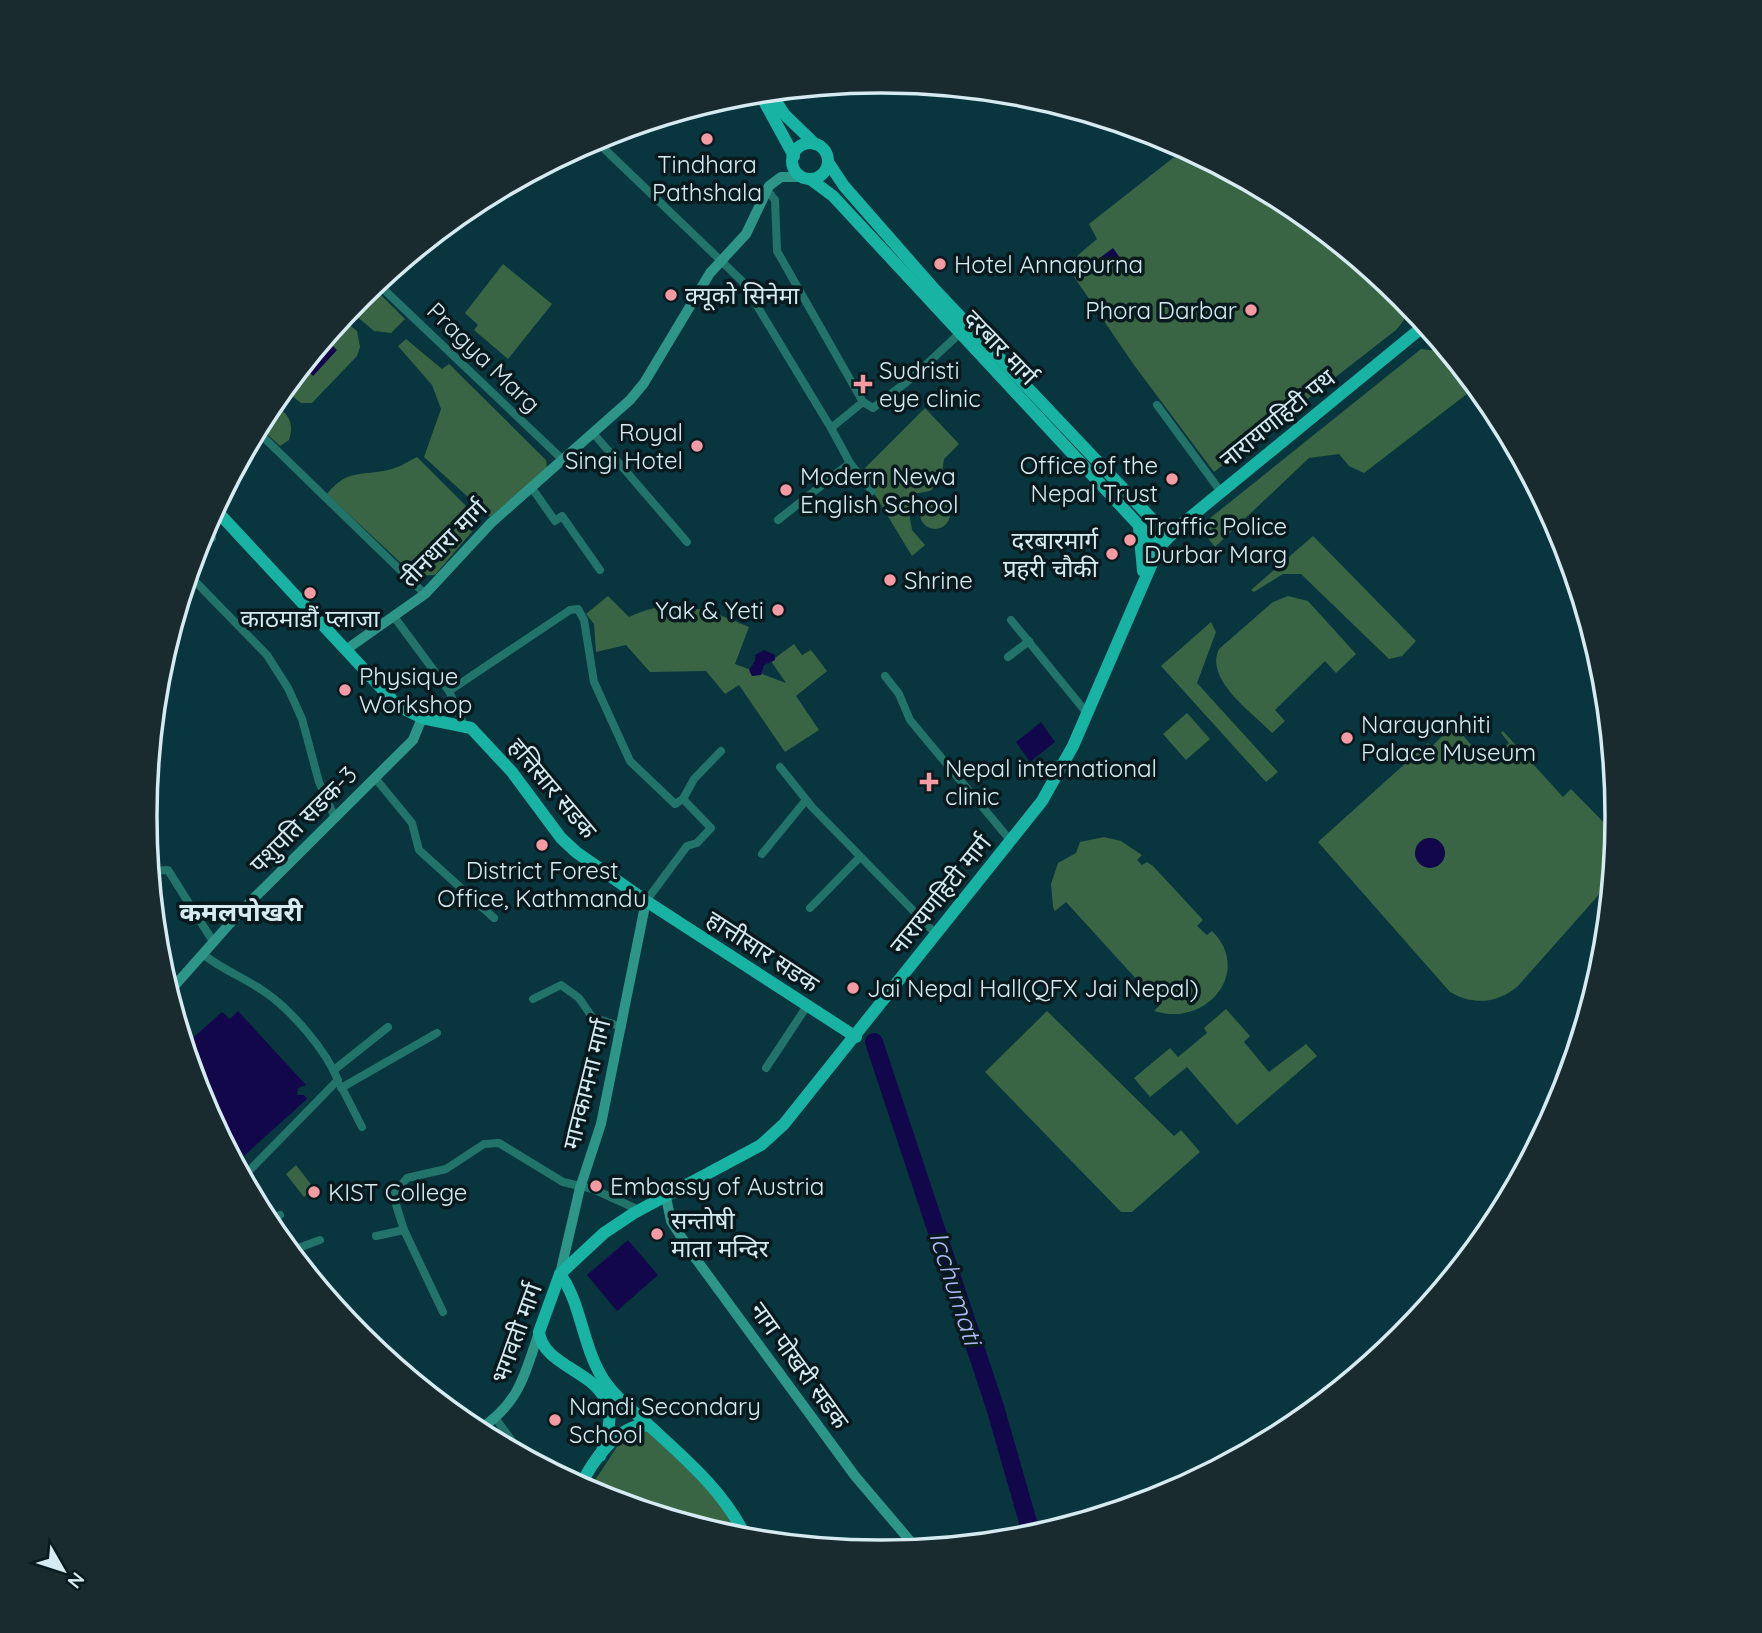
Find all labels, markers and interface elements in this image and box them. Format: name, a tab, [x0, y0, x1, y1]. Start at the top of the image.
marker: Tindhara Pathshala	[699, 131, 715, 147]
place label: Tindhara Pathshala	[652, 149, 762, 207]
place label: Hotel Annapurna	[954, 249, 1143, 279]
marker: Hotel Annapurna	[932, 256, 948, 272]
place label: क्यूको सिनेमा	[685, 280, 800, 311]
marker: क्यूको सिनेमा	[663, 287, 679, 303]
place label: Phora Darbar	[1085, 295, 1237, 325]
street label: Pragya Marg	[421, 296, 547, 418]
marker: Phora Darbar	[1243, 302, 1259, 318]
street label: दरबार मार्ग	[958, 303, 1045, 392]
place label: Sudristi eye clinic	[879, 355, 981, 413]
street label: नारायणहिटी पथ	[1213, 362, 1341, 474]
marker: Sudristi eye clinic	[853, 374, 873, 394]
place label: Royal Singi Hotel	[565, 417, 683, 475]
marker: Royal Singi Hotel	[689, 438, 705, 454]
place label: Office of the Nepal Trust	[1020, 450, 1158, 508]
place label: Modern Newa English School	[800, 461, 959, 519]
marker: Office of the Nepal Trust	[1164, 471, 1180, 487]
marker: Modern Newa English School	[778, 482, 794, 498]
street label: तीनधारा मार्ग	[393, 492, 494, 593]
place label: Traffic Police Durbar Marg	[1144, 511, 1287, 569]
place label: दरबारमार्ग प्रहरी चौकी	[1003, 525, 1099, 583]
marker: Traffic Police Durbar Marg	[1122, 532, 1138, 548]
marker: दरबारमार्ग प्रहरी चौकी	[1104, 546, 1120, 562]
place label: Shrine	[904, 565, 973, 595]
marker: Shrine	[882, 572, 898, 588]
marker: काठमाडौं प्लाजा	[302, 585, 318, 601]
place label: Yak & Yeti	[655, 595, 764, 625]
marker: Yak & Yeti	[770, 602, 786, 618]
place label: काठमाडौं प्लाजा	[240, 603, 380, 633]
place label: Physique Workshop	[359, 661, 472, 719]
marker: Physique Workshop	[337, 682, 353, 698]
place label: Narayanhiti Palace Museum	[1361, 709, 1536, 767]
marker: Narayanhiti Palace Museum	[1339, 730, 1355, 746]
street label: हत्तिसार सडक	[502, 732, 604, 845]
place label: Nepal international clinic	[945, 753, 1157, 811]
street label: पशुपति सडक-3	[243, 759, 364, 880]
marker: Nepal international clinic	[919, 772, 939, 792]
street label: नारायणहिटी मार्ग	[883, 828, 998, 960]
marker: District Forest Office, Kathmandu	[534, 837, 550, 853]
place label: District Forest Office, Kathmandu	[437, 855, 647, 913]
district label: कमलपोखरी	[179, 895, 304, 928]
street label: हात्तीसार सडक	[701, 904, 825, 999]
place label: Jai Nepal Hall(QFX Jai Nepal)	[867, 973, 1199, 1003]
marker: Jai Nepal Hall(QFX Jai Nepal)	[845, 980, 861, 996]
street label: मानकामना मार्ग	[555, 1015, 617, 1152]
place label: Embassy of Austria	[610, 1171, 824, 1201]
place label: KIST College	[328, 1177, 467, 1207]
marker: Embassy of Austria	[588, 1178, 604, 1194]
marker: KIST College	[306, 1184, 322, 1200]
place label: सन्तोषी माता मन्दिर	[671, 1205, 770, 1263]
marker: सन्तोषी माता मन्दिर	[649, 1226, 665, 1242]
water label: Icchumati	[922, 1227, 991, 1352]
street label: भगवती मार्ग	[484, 1278, 548, 1387]
street label: नाग पोखरी सडक	[744, 1296, 856, 1435]
place label: Nandi Secondary School	[569, 1391, 761, 1449]
marker: Nandi Secondary School	[547, 1412, 563, 1428]
north arrow	[28, 1535, 98, 1605]
text: N	[62, 1568, 90, 1594]

